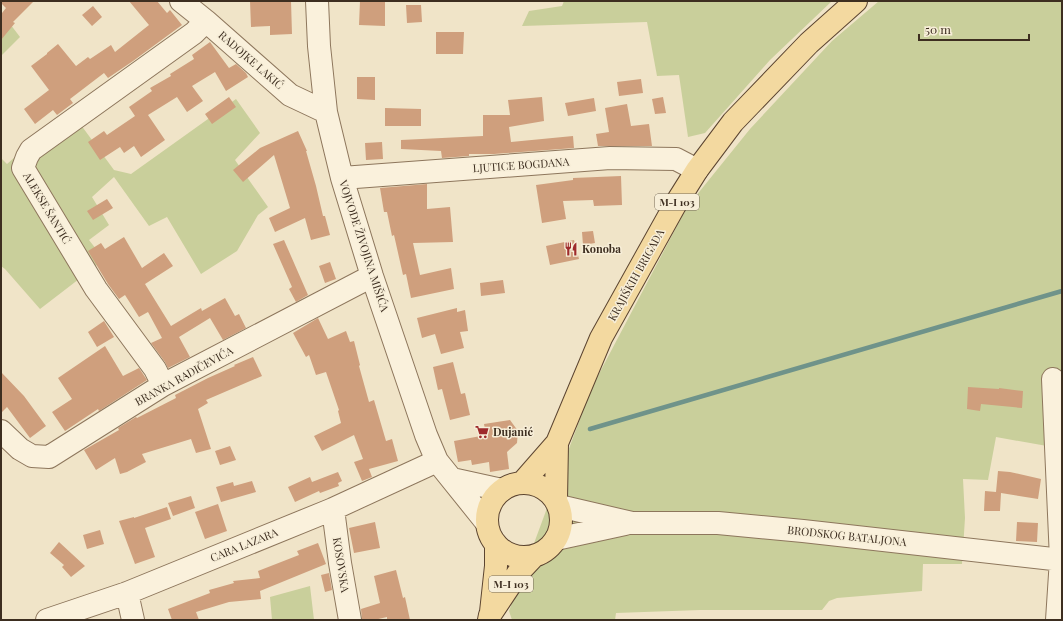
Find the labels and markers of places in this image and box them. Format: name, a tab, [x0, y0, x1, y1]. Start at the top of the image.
restaurant icon: Konoba	[563, 241, 579, 257]
place label: Konoba	[582, 241, 621, 256]
supermarket icon: Dujanić	[474, 424, 490, 440]
place label: Dujanić	[493, 424, 533, 439]

